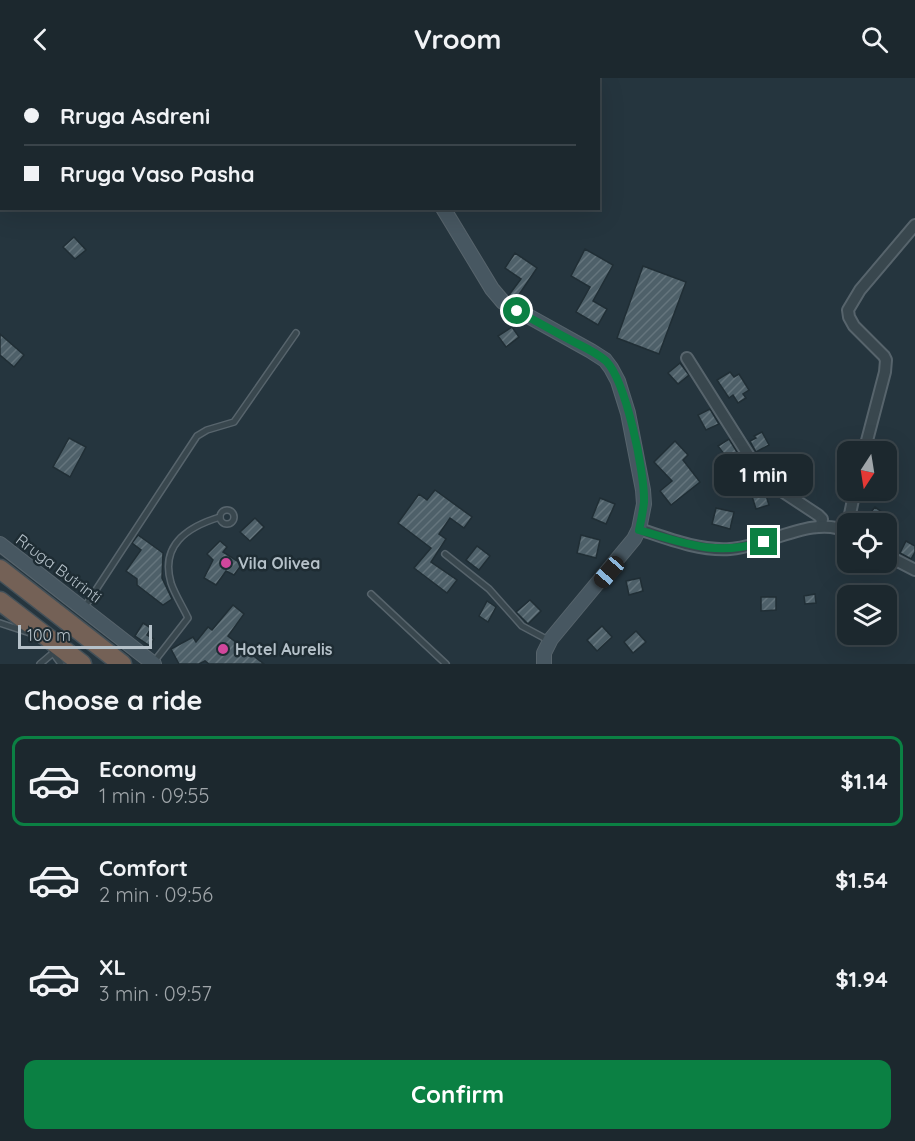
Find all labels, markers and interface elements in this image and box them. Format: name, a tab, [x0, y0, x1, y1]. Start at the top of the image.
text: Vroom	[414, 22, 501, 56]
icon: back	[24, 23, 57, 56]
icon: search	[858, 23, 891, 56]
text: Rruga Asdreni	[60, 102, 210, 130]
text: Rruga Vaso Pasha	[60, 160, 254, 188]
route start	[503, 297, 530, 324]
north arrow	[837, 441, 897, 501]
map controls	[837, 441, 897, 645]
callout: 1 min	[714, 455, 813, 497]
text: 1 min	[739, 462, 788, 487]
button: locate	[837, 513, 897, 573]
route end	[750, 528, 777, 555]
street label: Rruga Butrinti	[12, 529, 106, 607]
place label: Vila Olivea	[238, 553, 320, 573]
car	[590, 553, 628, 591]
marker: Vila Olivea	[219, 556, 233, 570]
button: layers	[837, 585, 897, 645]
scale bar	[18, 622, 152, 650]
text: 100 m	[27, 625, 71, 645]
place label: Hotel Aurelis	[235, 639, 333, 659]
marker: Hotel Aurelis	[216, 642, 230, 656]
text: Choose a ride	[24, 683, 202, 717]
icon: car	[27, 754, 81, 808]
text: Economy	[99, 755, 197, 783]
text: $1.14	[840, 767, 888, 795]
text: 1 min · 09:55	[99, 783, 209, 808]
icon: car	[27, 853, 81, 907]
text: Comfort	[99, 854, 188, 882]
text: $1.54	[835, 866, 888, 894]
text: 2 min · 09:56	[99, 882, 213, 907]
icon: car	[27, 952, 81, 1006]
text: XL	[99, 953, 126, 981]
text: $1.94	[835, 965, 888, 993]
text: 3 min · 09:57	[99, 981, 212, 1006]
button: Confirm	[24, 1060, 891, 1129]

